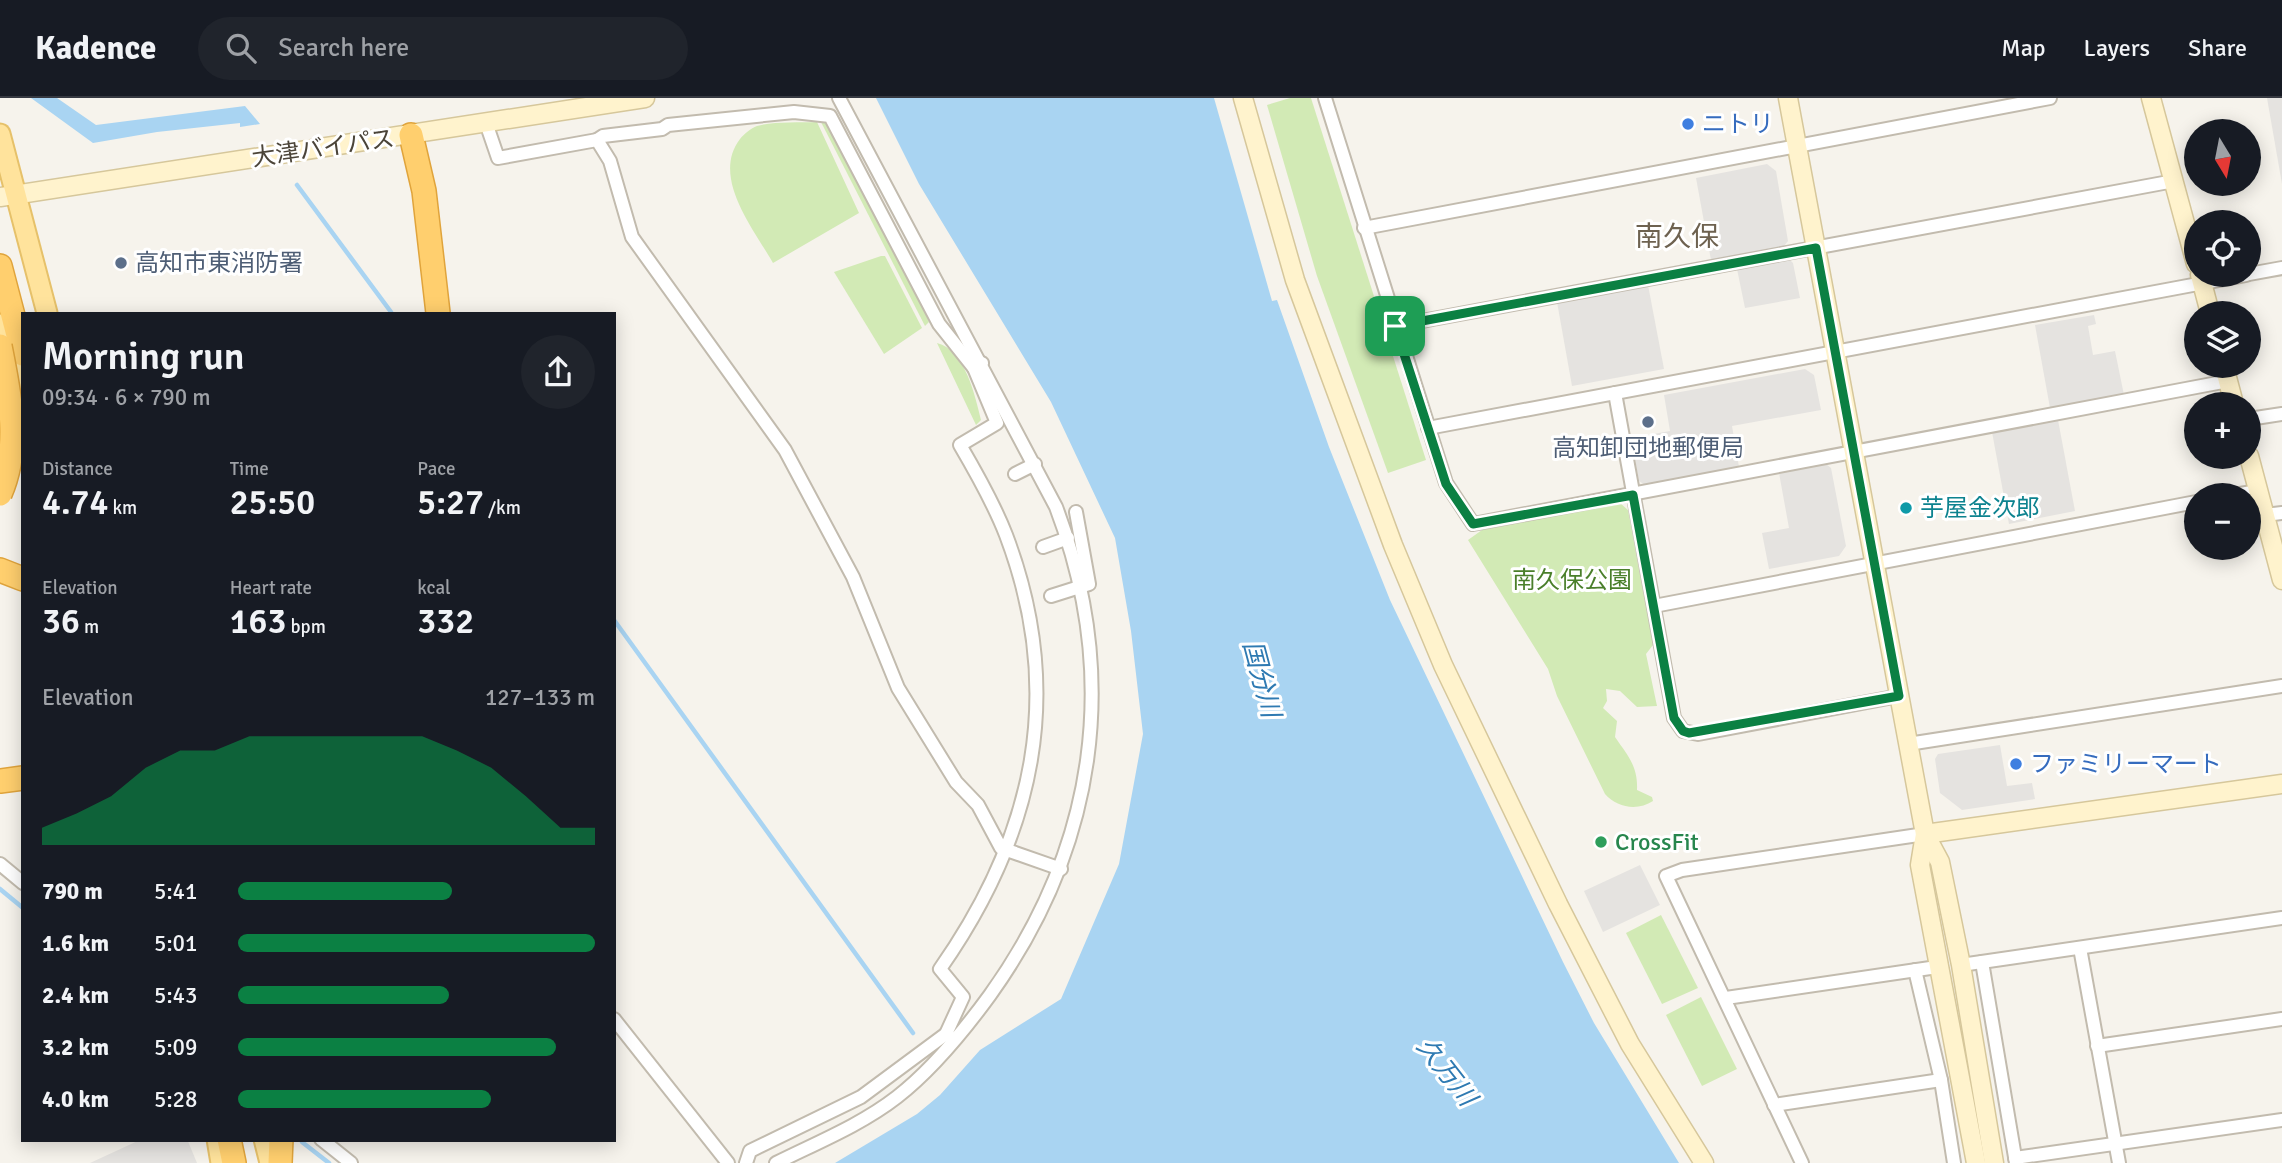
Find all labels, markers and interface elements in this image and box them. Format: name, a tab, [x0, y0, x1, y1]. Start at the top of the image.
search box	[198, 17, 688, 80]
text: Kadence	[35, 28, 156, 69]
icon: search	[222, 29, 260, 67]
text: Search here	[278, 32, 409, 64]
text: Map	[2001, 33, 2046, 63]
text: Layers	[2084, 33, 2150, 63]
text: Share	[2188, 33, 2247, 63]
place label: ニトリ	[1702, 109, 1774, 139]
marker: ニトリ	[1680, 116, 1696, 132]
north arrow	[2184, 119, 2261, 196]
map controls	[2184, 119, 2261, 560]
street label: 大津バイパス	[250, 123, 396, 173]
button: locate	[2184, 210, 2261, 287]
district label: 南久保	[1635, 220, 1719, 254]
place label: 高知市東消防署	[135, 248, 303, 278]
marker: 高知市東消防署	[113, 255, 129, 271]
pin	[1365, 296, 1425, 356]
button: layers	[2184, 301, 2261, 378]
icon: arrive	[1376, 307, 1414, 345]
text: Morning run	[42, 333, 245, 380]
button: share	[521, 335, 595, 409]
text: 09:34 · 6 × 790 m	[42, 383, 211, 412]
button: +	[2184, 392, 2261, 469]
marker: 高知卸団地郵便局	[1640, 414, 1656, 430]
place label: 高知卸団地郵便局	[1552, 433, 1744, 463]
text: Distance	[42, 457, 113, 481]
text: Time	[230, 457, 269, 481]
text: Pace	[417, 457, 456, 481]
text: 4.74	[42, 481, 108, 524]
text: 25:50	[230, 481, 315, 524]
text: 5:27	[417, 481, 484, 524]
button: −	[2184, 483, 2261, 560]
place label: 芋屋金次郎	[1920, 493, 2040, 523]
text: km	[108, 496, 137, 520]
text: /km	[484, 496, 521, 520]
marker: 芋屋金次郎	[1898, 500, 1914, 516]
park label: 南久保公園	[1512, 565, 1632, 595]
text: Elevation	[42, 576, 118, 600]
text: Heart rate	[230, 576, 312, 600]
text: kcal	[417, 576, 451, 600]
text: 36	[42, 600, 80, 643]
text: 163	[230, 600, 286, 643]
text: 332	[417, 600, 474, 643]
text: m	[80, 615, 99, 639]
text: bpm	[286, 615, 326, 639]
water label: 国分川	[1235, 637, 1287, 724]
text: Elevation	[42, 683, 134, 712]
text: 127–133 m	[485, 683, 595, 712]
place label: ファミリーマート	[2030, 749, 2222, 779]
marker: ファミリーマート	[2008, 756, 2024, 772]
place label: CrossFit	[1615, 827, 1699, 857]
marker: CrossFit	[1593, 834, 1609, 850]
text: 790 m	[42, 877, 103, 906]
text: 5:41	[154, 877, 197, 906]
text: 1.6 km	[42, 929, 109, 958]
text: 5:01	[154, 929, 197, 958]
text: 2.4 km	[42, 981, 109, 1010]
text: 5:43	[154, 981, 197, 1010]
water label: 久万川	[1409, 1031, 1484, 1115]
text: 3.2 km	[42, 1033, 109, 1062]
text: 5:09	[154, 1033, 197, 1062]
text: 4.0 km	[42, 1085, 109, 1114]
text: 5:28	[154, 1085, 197, 1114]

